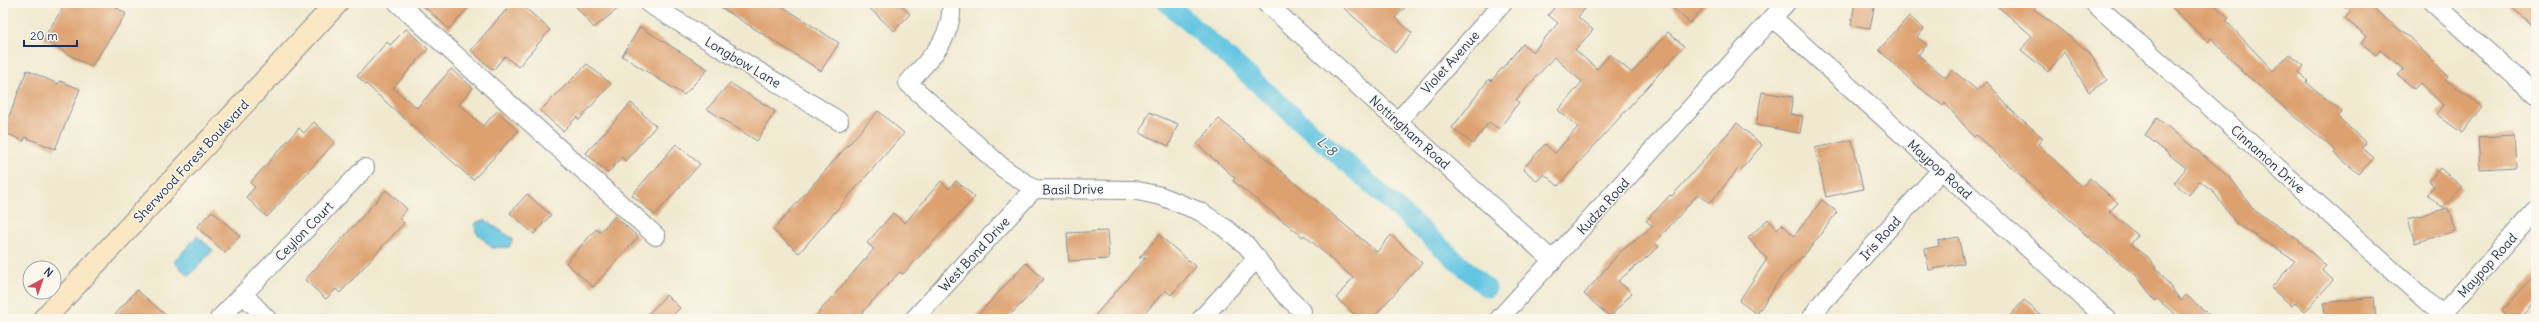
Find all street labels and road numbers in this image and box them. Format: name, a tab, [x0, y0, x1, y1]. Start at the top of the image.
street label: Violet Avenue	[1418, 27, 1483, 97]
street label: Longbow Lane	[702, 33, 784, 92]
street label: Nottingham Road	[1366, 92, 1454, 173]
street label: Sherwood Forest Boulevard	[130, 96, 253, 226]
street label: Cinnamon Drive	[2227, 122, 2308, 197]
street label: Maypop Road	[1904, 136, 1976, 203]
street label: Kudza Road	[1574, 174, 1633, 238]
street label: Basil Drive	[1042, 180, 1104, 199]
street label: Ceylon Court	[272, 197, 337, 265]
street label: West Bond Drive	[935, 213, 1014, 295]
street label: Iris Road	[1856, 213, 1905, 264]
street label: Maypop Road	[2454, 229, 2521, 301]

